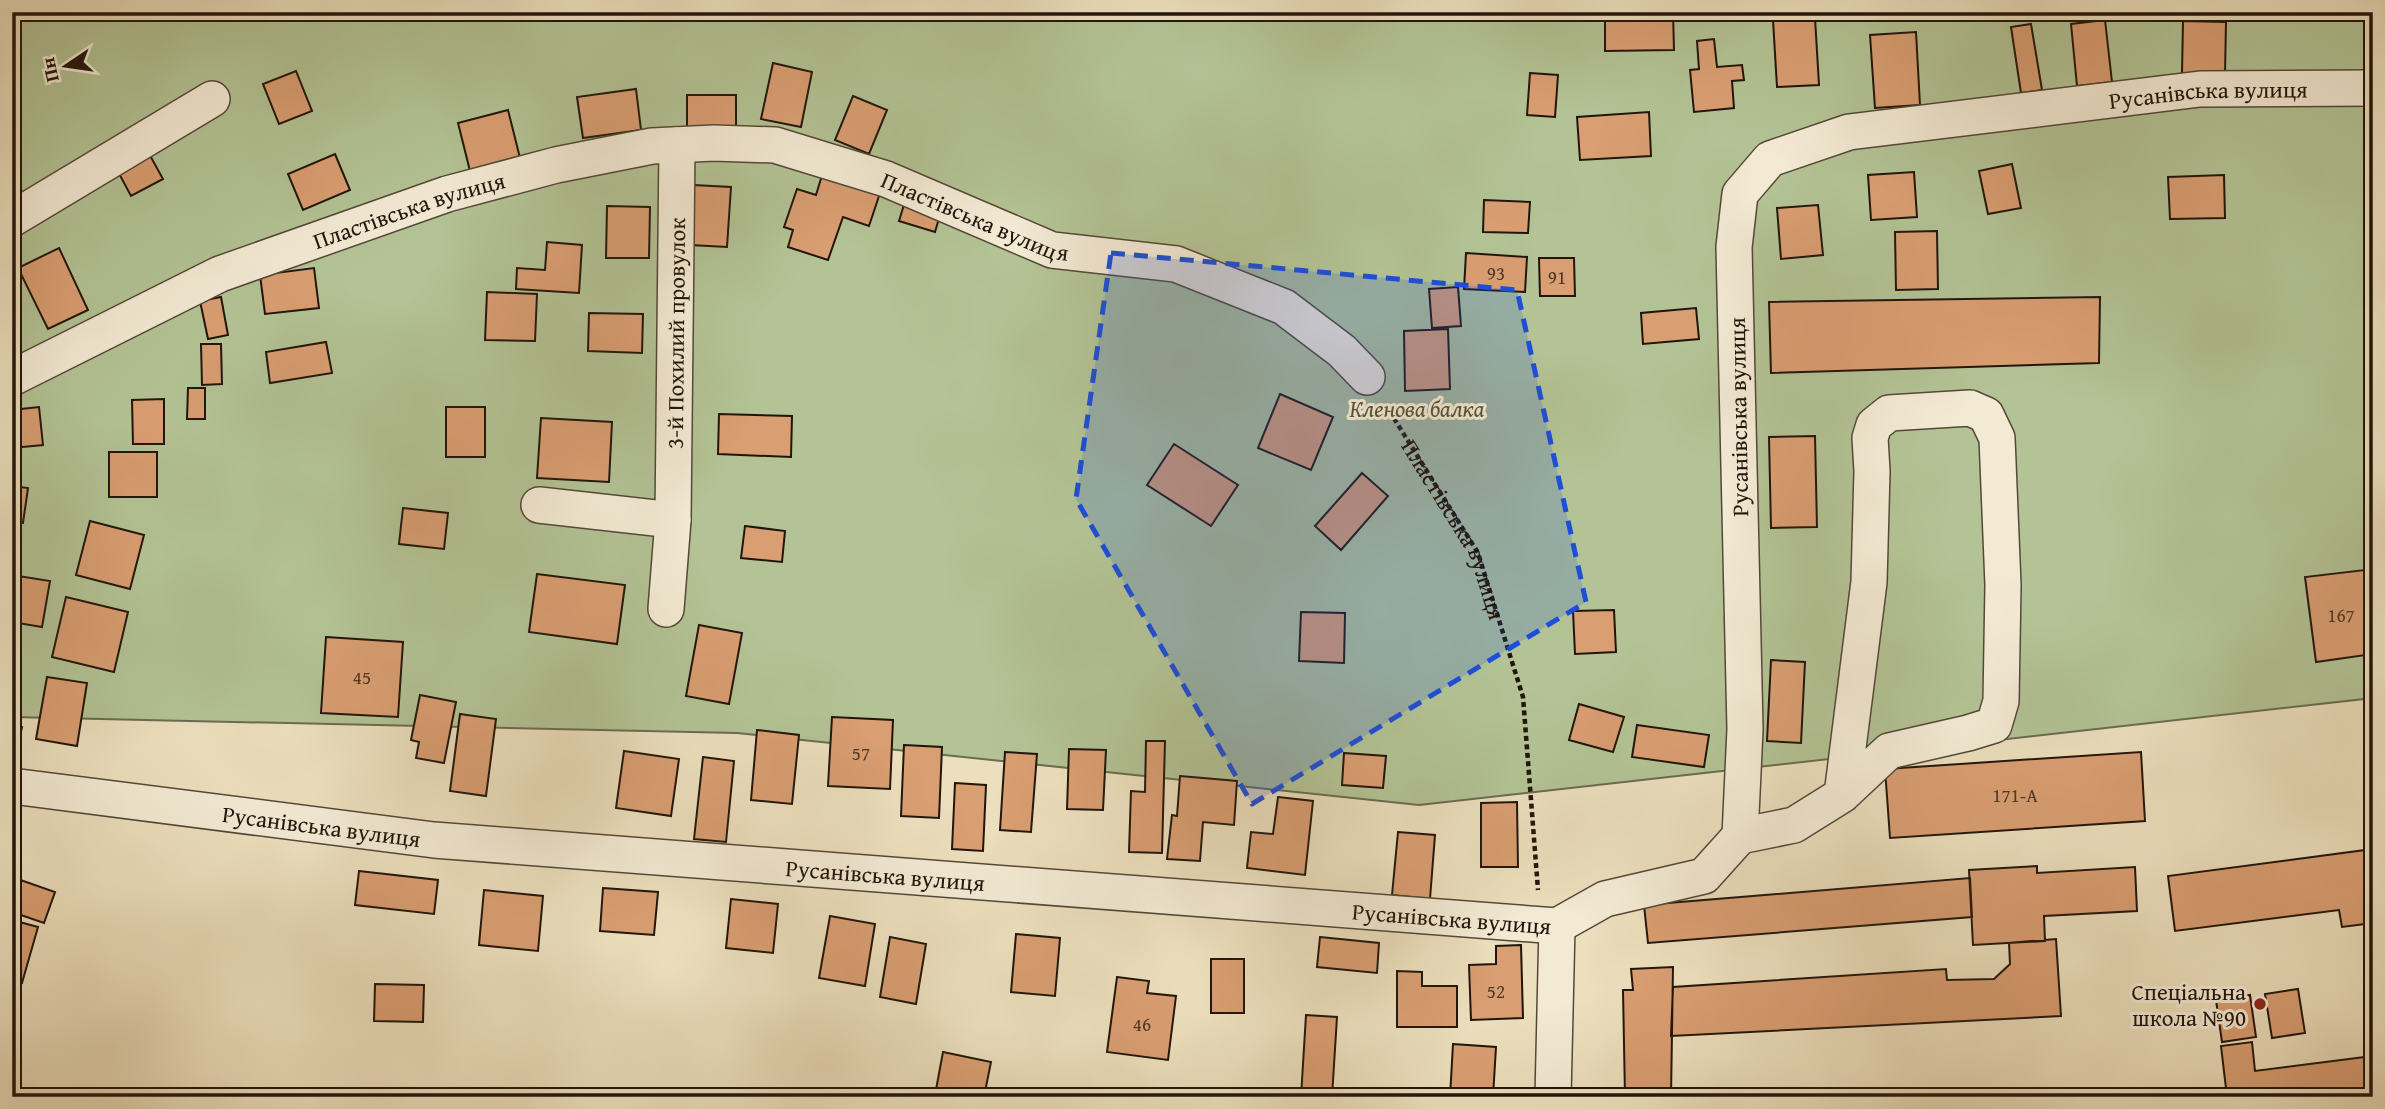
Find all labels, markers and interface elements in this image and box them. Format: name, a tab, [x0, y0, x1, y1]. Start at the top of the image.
north arrow	[32, 32, 102, 102]
text: Пн	[33, 54, 66, 85]
street label: Русанівська вулиця	[2107, 72, 2308, 117]
street label: Пластівська вулиця	[876, 162, 1071, 268]
street label: Пластівська вулиця	[308, 163, 509, 257]
street label: 3-й Похилий провулок	[657, 217, 693, 449]
house number: 93	[1487, 259, 1505, 287]
house number: 91	[1548, 263, 1566, 291]
street label: Русанівська вулиця	[1720, 317, 1756, 517]
park label: Кленова балка	[1350, 392, 1485, 425]
street label: Пластівська вулиця	[1394, 432, 1514, 624]
house number: 167	[2327, 601, 2355, 629]
house number: 45	[353, 663, 371, 691]
house number: 57	[852, 739, 870, 767]
house number: 171-А	[1992, 781, 2038, 809]
street label: Русанівська вулиця	[220, 797, 423, 855]
street label: Русанівська вулиця	[785, 850, 986, 899]
street label: Русанівська вулиця	[1351, 894, 1553, 942]
place label: Спеціальна школа №90	[2131, 975, 2246, 1034]
house number: 52	[1487, 977, 1505, 1005]
marker: Спеціальна школа №90	[2252, 996, 2268, 1012]
house number: 46	[1133, 1010, 1151, 1038]

